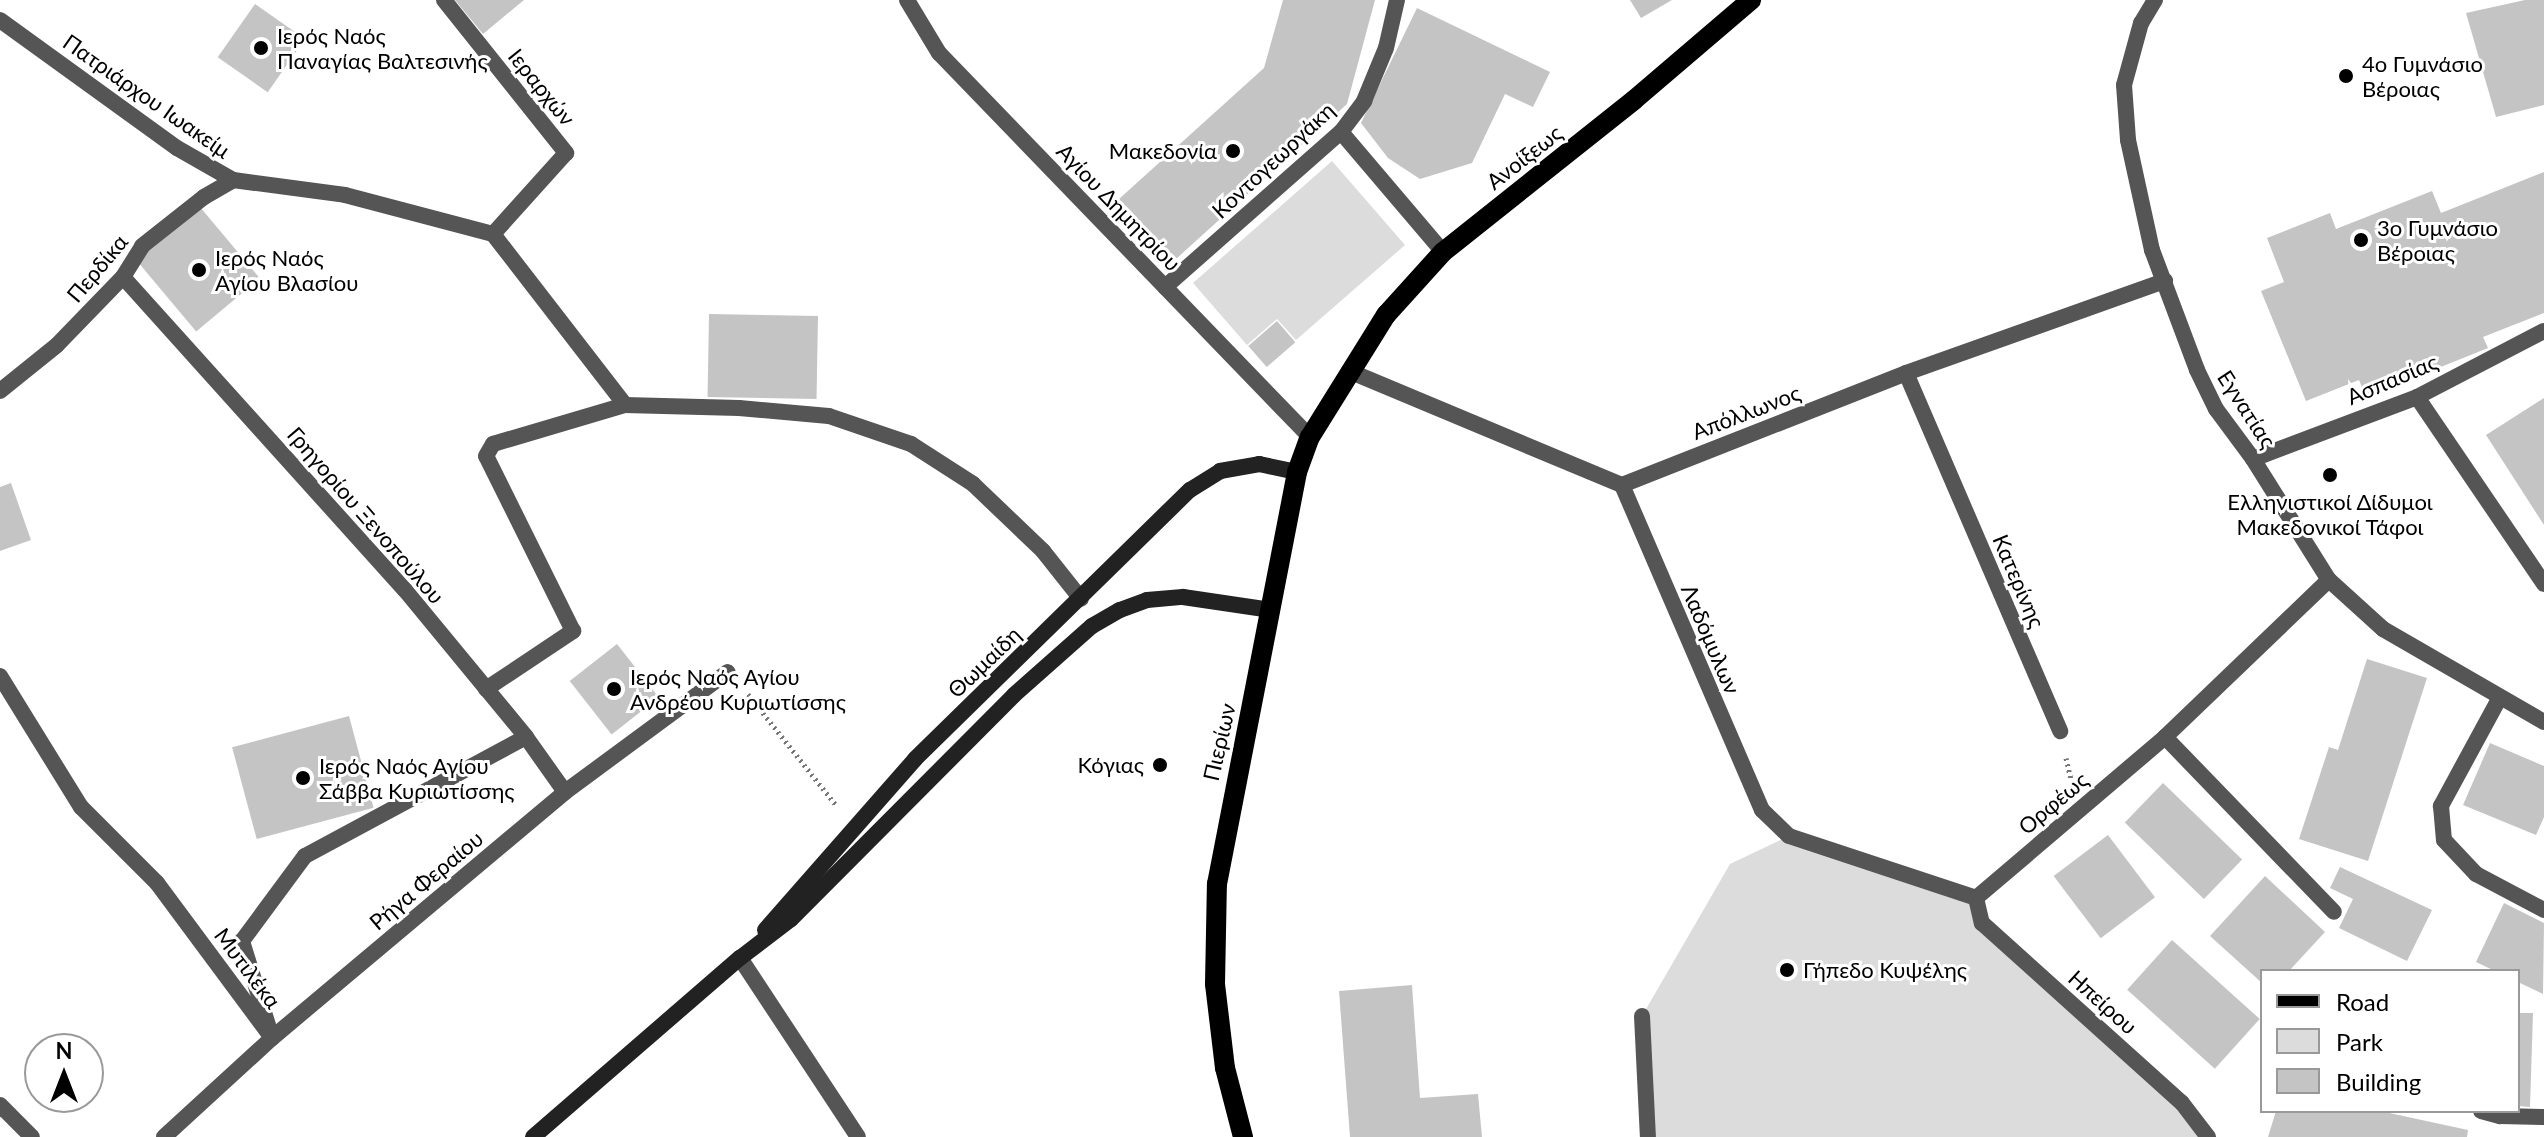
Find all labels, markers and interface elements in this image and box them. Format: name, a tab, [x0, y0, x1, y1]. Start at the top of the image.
place label: Ιερός Ναός Παναγίας Βαλτεσινής	[277, 22, 488, 74]
street label: Πατριάρχου Ιωακείμ	[58, 28, 236, 164]
marker: Ιερός Ναός Παναγίας Βαλτεσινής	[252, 39, 270, 57]
street label: Ιεραρχών	[503, 43, 581, 131]
place label: 4ο Γυμνάσιο Βέροιας	[2362, 50, 2483, 102]
marker: 4ο Γυμνάσιο Βέροιας	[2337, 67, 2355, 85]
street label: Κοντογεωργάκη	[1206, 97, 1340, 223]
street label: Ανοίξεως	[1481, 119, 1567, 195]
street label: Αγίου Δημητρίου	[1051, 138, 1187, 276]
place label: Μακεδονία	[1109, 138, 1217, 164]
marker: Μακεδονία	[1224, 142, 1242, 160]
place label: 3ο Γυμνάσιο Βέροιας	[2377, 214, 2498, 266]
street label: Περδίκα	[61, 229, 133, 307]
marker: 3ο Γυμνάσιο Βέροιας	[2352, 231, 2370, 249]
place label: Ιερός Ναός Αγίου Βλασίου	[215, 244, 358, 296]
marker: Ιερός Ναός Αγίου Βλασίου	[190, 261, 208, 279]
street label: Ασπασίας	[2343, 348, 2441, 410]
street label: Εγνατίας	[2212, 365, 2282, 453]
street label: Απόλλωνος	[1688, 379, 1804, 445]
street label: Γρηγορίου Ξενοπούλου	[282, 421, 450, 609]
marker: Ελληνιστικοί Δίδυμοι Μακεδονικοί Τάφοι	[2321, 466, 2339, 484]
place label: Ελληνιστικοί Δίδυμοι Μακεδονικοί Τάφοι	[2227, 488, 2433, 540]
street label: Κατερίνης	[1987, 530, 2051, 632]
street label: Λαδόμυλων	[1676, 580, 1746, 698]
street label: Θωμαίδη	[942, 621, 1026, 703]
place label: Ιερός Ναός Αγίου Ανδρέου Κυριωτίσσης	[630, 663, 846, 714]
marker: Ιερός Ναός Αγίου Ανδρέου Κυριωτίσσης	[605, 680, 623, 698]
street label: Πιερίων	[1197, 701, 1241, 783]
place label: Ιερός Ναός Αγίου Σάββα Κυριωτίσσης	[319, 752, 514, 804]
place label: Κόγιας	[1077, 752, 1144, 778]
marker: Κόγιας	[1151, 756, 1169, 774]
street label: Ορφέως	[2013, 766, 2093, 840]
marker: Ιερός Ναός Αγίου Σάββα Κυριωτίσσης	[294, 769, 312, 787]
street label: Ρήγα Φεραίου	[364, 825, 488, 935]
street label: Μυτιλέκα	[209, 923, 287, 1013]
place label: Γήπεδο Κυψέλης	[1803, 957, 1967, 983]
marker: Γήπεδο Κυψέλης	[1778, 961, 1796, 979]
street label: Ηπείρου	[2063, 964, 2143, 1040]
legend	[2260, 969, 2520, 1113]
text: Road	[2336, 987, 2389, 1016]
text: Park	[2336, 1027, 2383, 1056]
north arrow	[24, 1033, 104, 1113]
text: N	[56, 1037, 72, 1064]
text: Building	[2336, 1067, 2421, 1096]

